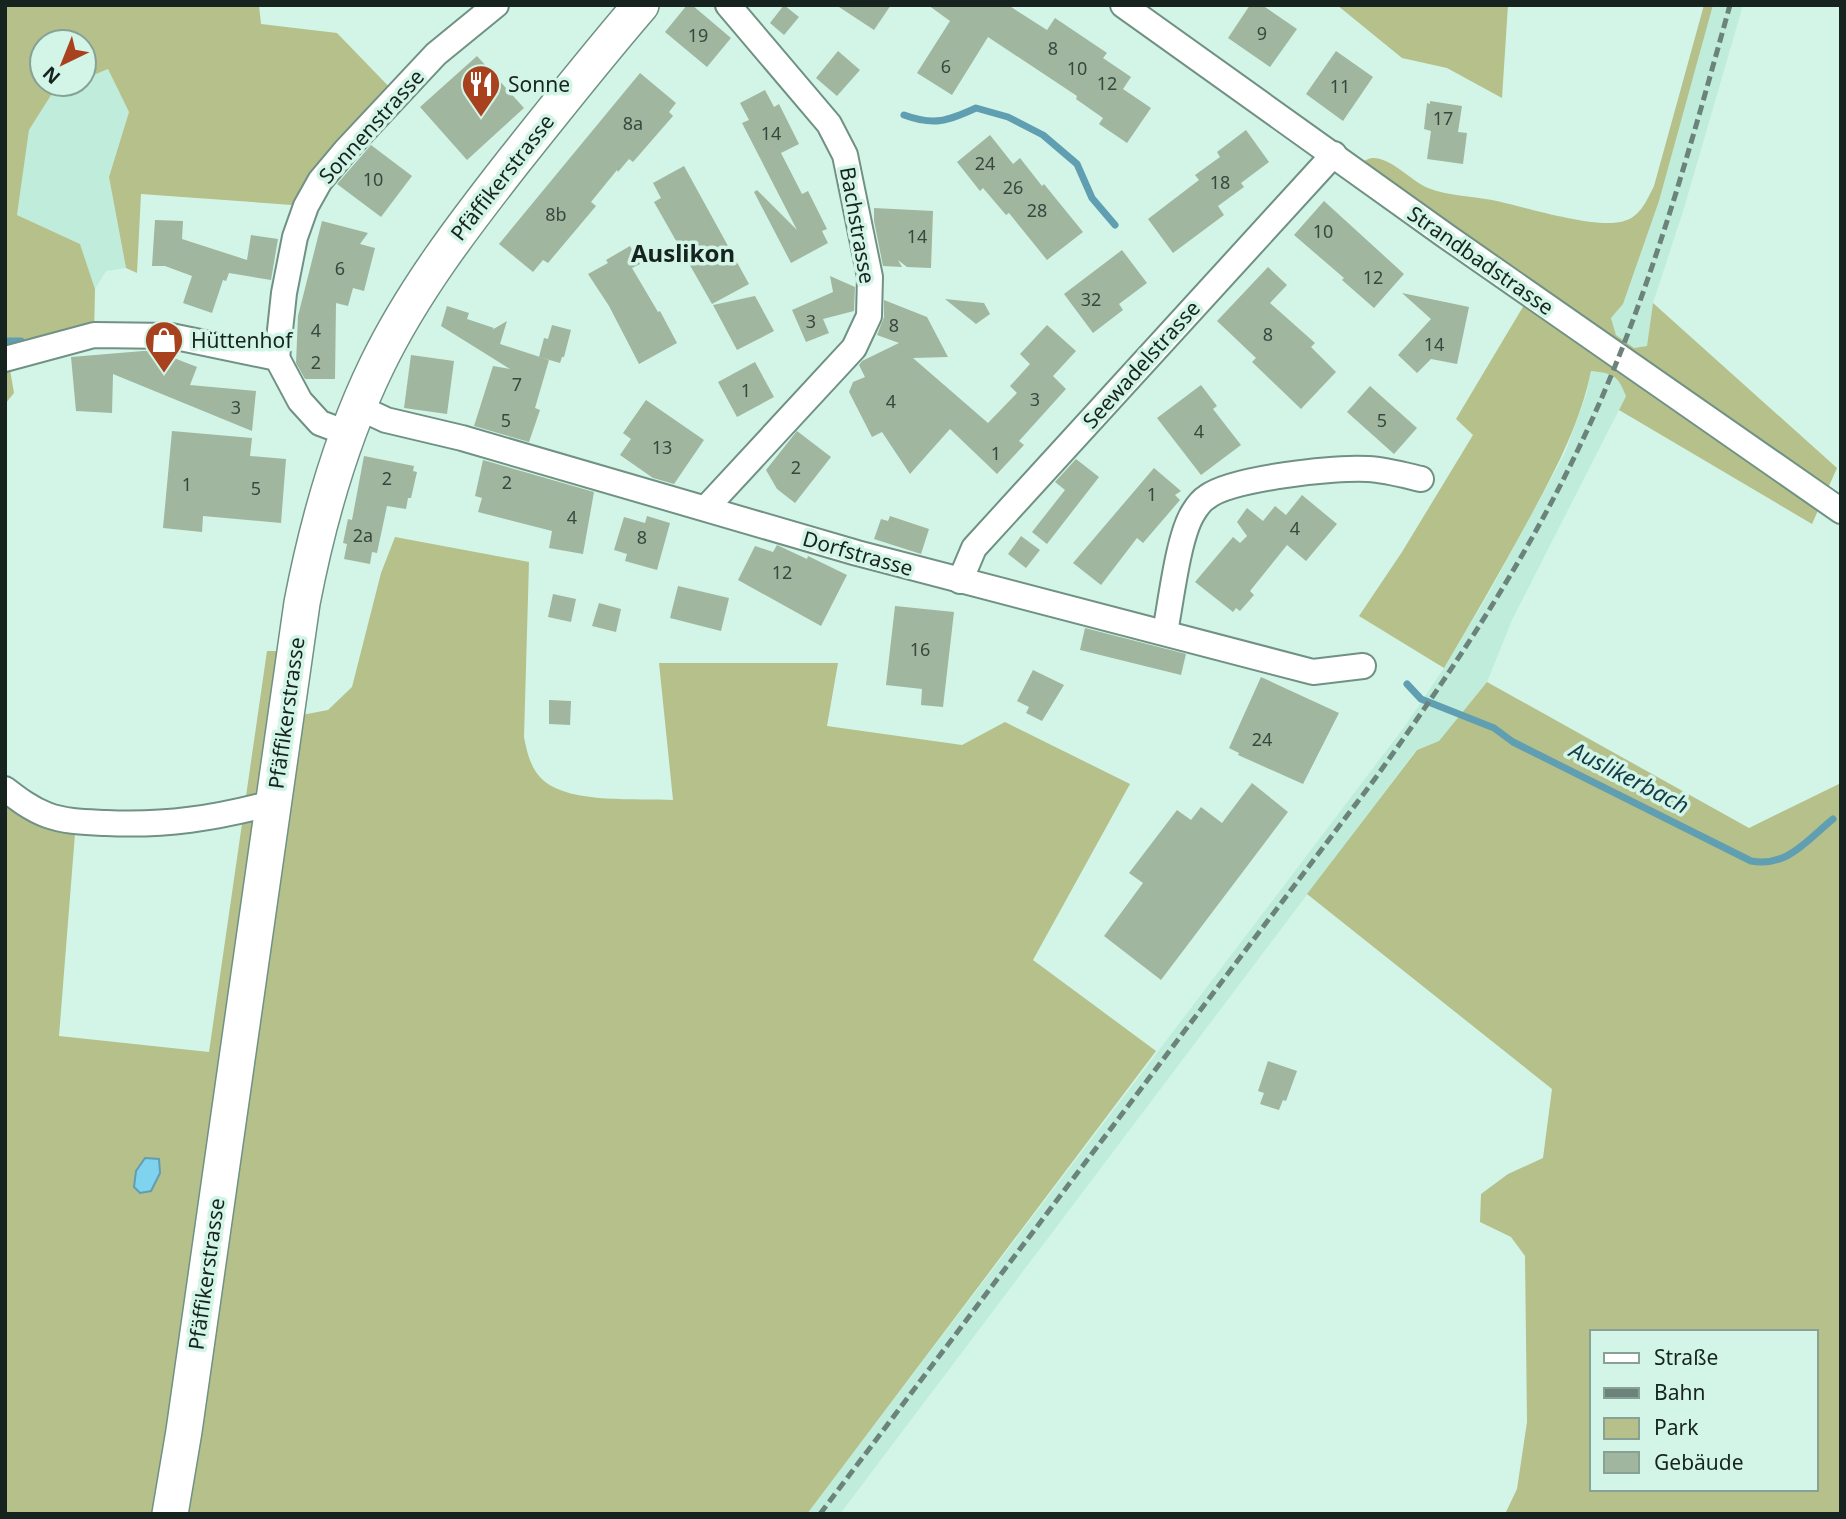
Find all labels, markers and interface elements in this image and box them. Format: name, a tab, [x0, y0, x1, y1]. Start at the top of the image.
house number: 9	[1257, 21, 1267, 45]
house number: 19	[688, 23, 708, 47]
north arrow	[28, 28, 98, 98]
house number: 8	[1048, 36, 1058, 60]
house number: 6	[941, 54, 951, 78]
house number: 10	[1067, 56, 1087, 80]
text: N	[37, 61, 66, 90]
street label: Sonnenstrasse	[312, 63, 430, 189]
restaurant icon: Sonne	[460, 63, 502, 118]
place label: Sonne	[508, 70, 570, 98]
house number: 12	[1097, 71, 1117, 95]
house number: 11	[1330, 74, 1350, 98]
house number: 17	[1433, 106, 1453, 130]
street label: Pfäffikerstrasse	[444, 108, 560, 246]
house number: 8a	[623, 111, 643, 135]
house number: 14	[761, 121, 781, 145]
house number: 24	[975, 151, 995, 175]
street label: Bachstrasse	[834, 164, 882, 286]
house number: 10	[363, 167, 383, 191]
house number: 18	[1210, 170, 1230, 194]
house number: 26	[1003, 175, 1023, 199]
house number: 28	[1027, 198, 1047, 222]
street label: Strandbadstrasse	[1402, 199, 1560, 321]
house number: 8b	[545, 202, 567, 226]
house number: 10	[1313, 219, 1333, 243]
house number: 14	[907, 224, 927, 248]
district label: Auslikon	[631, 236, 735, 269]
house number: 6	[335, 256, 345, 280]
house number: 12	[1363, 265, 1383, 289]
house number: 32	[1081, 287, 1101, 311]
street label: Seewadelstrasse	[1076, 294, 1206, 434]
house number: 3	[806, 309, 816, 333]
house number: 8	[889, 313, 899, 337]
house number: 4	[311, 318, 321, 342]
shop icon: Hüttenhof	[143, 319, 185, 374]
house number: 8	[1263, 322, 1273, 346]
place label: Hüttenhof	[191, 326, 294, 354]
house number: 14	[1424, 332, 1444, 356]
house number: 2	[311, 350, 321, 374]
house number: 7	[512, 372, 522, 396]
house number: 1	[741, 378, 751, 402]
house number: 3	[1030, 387, 1040, 411]
house number: 4	[886, 389, 896, 413]
house number: 3	[231, 395, 241, 419]
house number: 5	[501, 408, 511, 432]
house number: 5	[1377, 408, 1387, 432]
house number: 4	[1194, 419, 1204, 443]
house number: 13	[652, 435, 672, 459]
house number: 1	[991, 441, 1001, 465]
house number: 2	[791, 455, 801, 479]
house number: 2	[382, 466, 392, 490]
house number: 2	[502, 470, 512, 494]
house number: 1	[182, 472, 192, 496]
house number: 5	[251, 476, 261, 500]
house number: 1	[1147, 482, 1157, 506]
house number: 4	[567, 505, 577, 529]
house number: 4	[1290, 516, 1300, 540]
house number: 2a	[353, 523, 373, 547]
street label: Dorfstrasse	[800, 524, 916, 582]
house number: 8	[637, 525, 647, 549]
house number: 12	[772, 560, 792, 584]
street label: Pfäffikerstrasse	[261, 635, 311, 791]
house number: 16	[910, 637, 930, 661]
house number: 24	[1252, 727, 1272, 751]
water label: Auslikerbach	[1563, 732, 1695, 821]
street label: Pfäffikerstrasse	[181, 1196, 231, 1352]
legend	[1590, 1330, 1818, 1491]
text: Straße	[1654, 1343, 1718, 1371]
text: Bahn	[1654, 1378, 1705, 1406]
text: Park	[1654, 1413, 1699, 1441]
text: Gebäude	[1654, 1448, 1744, 1476]

